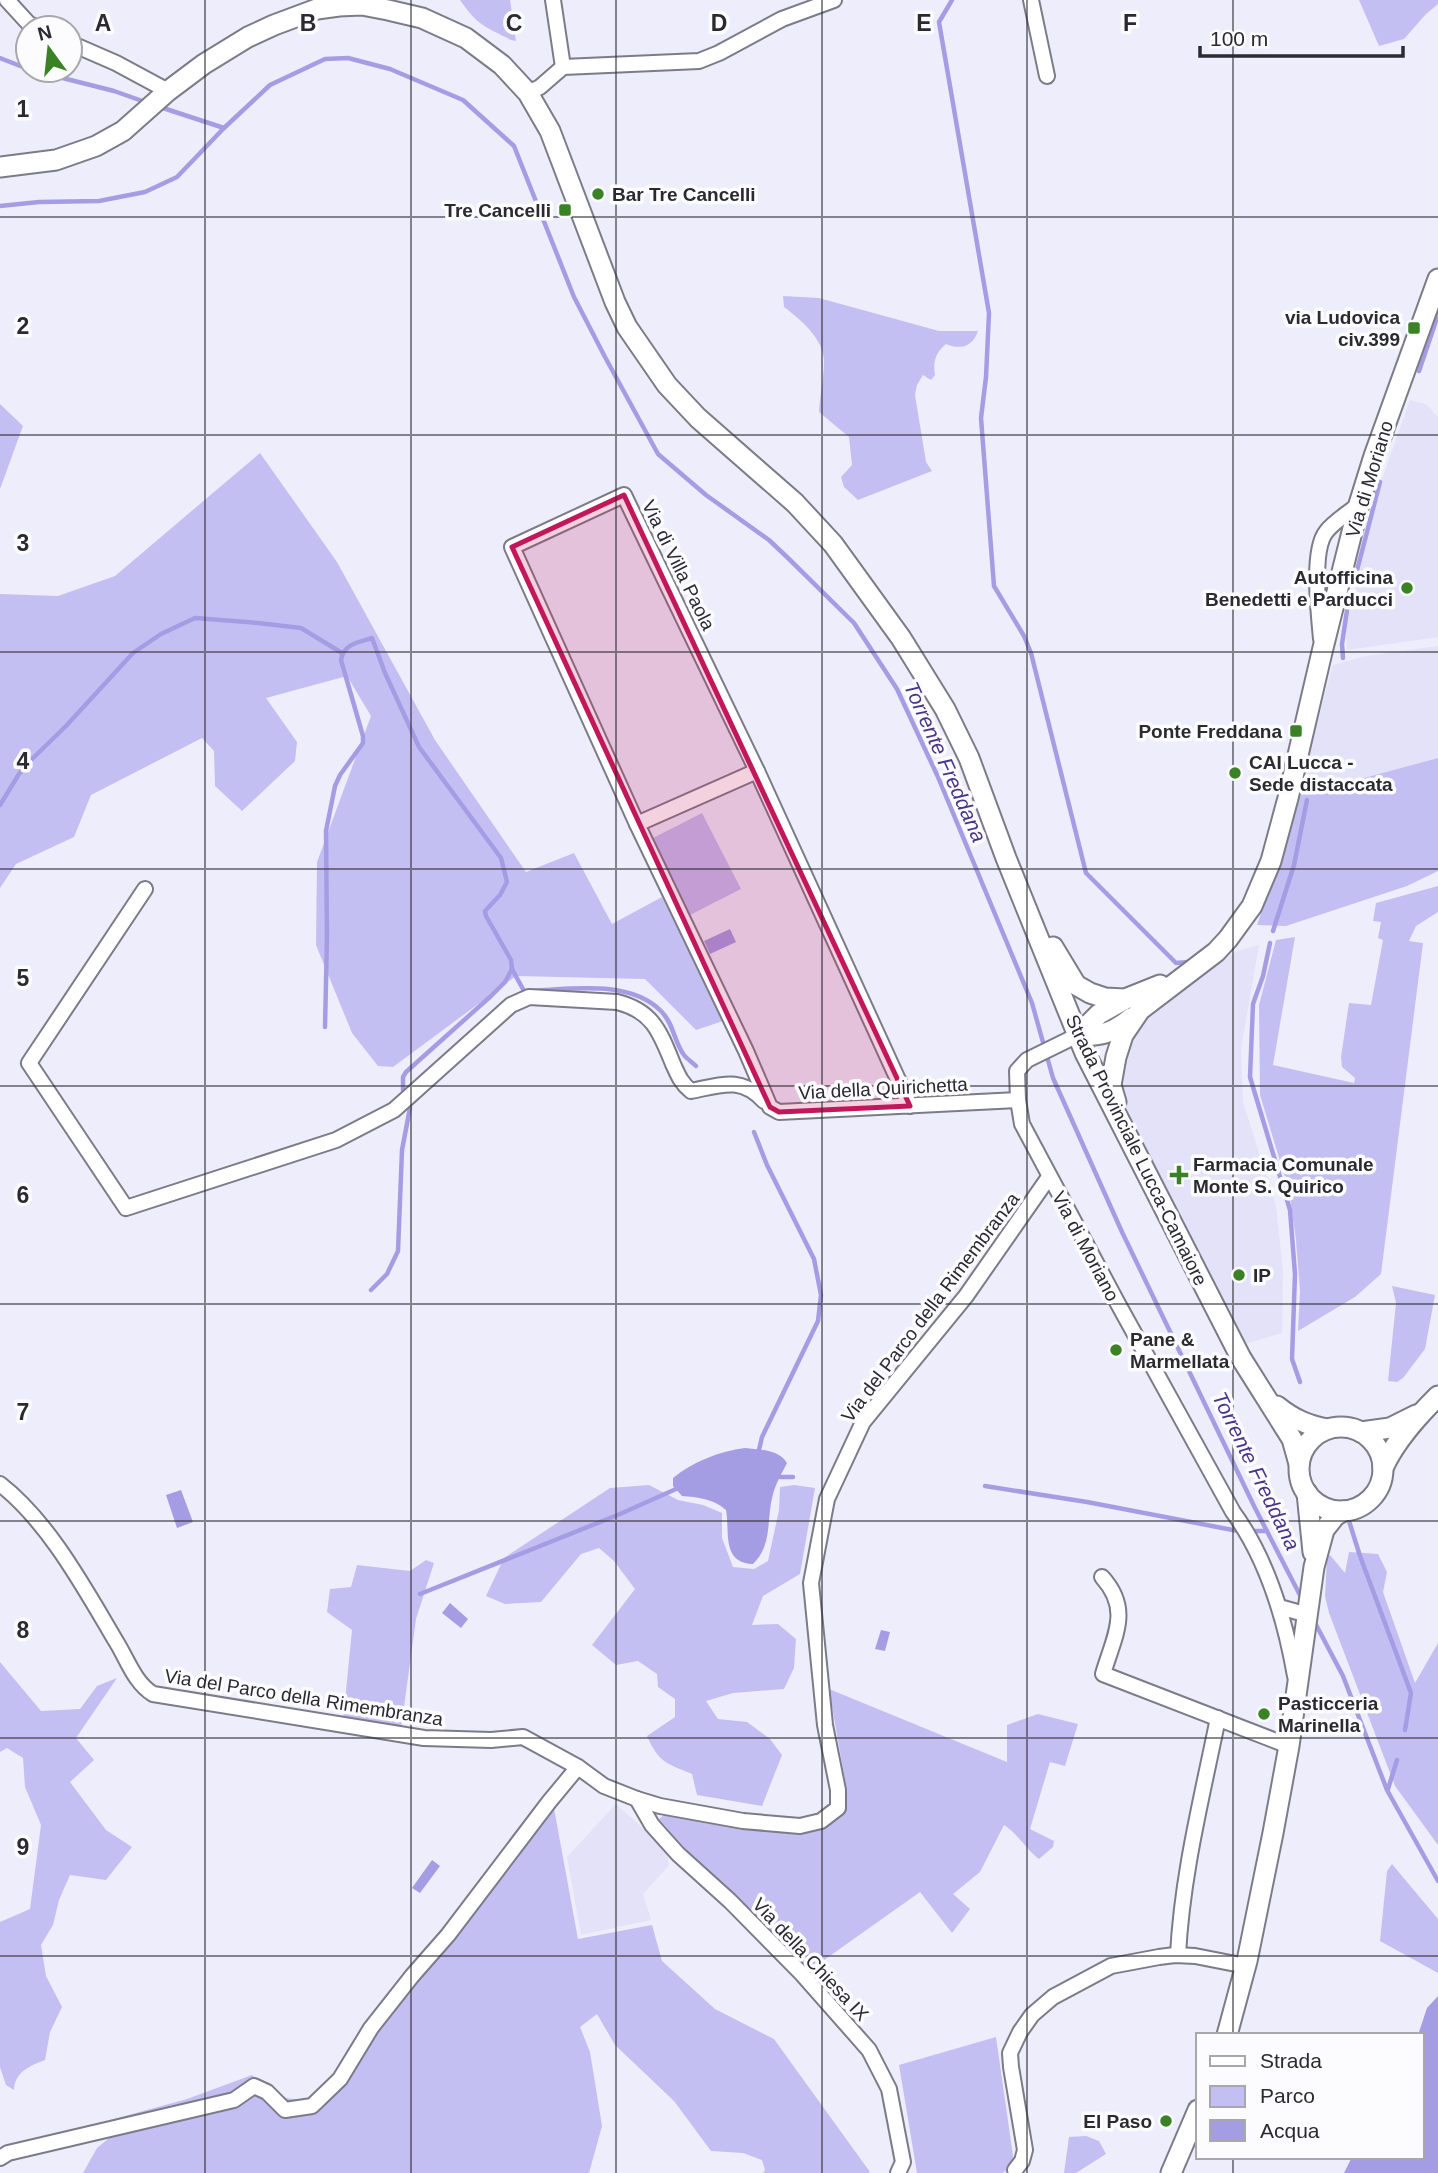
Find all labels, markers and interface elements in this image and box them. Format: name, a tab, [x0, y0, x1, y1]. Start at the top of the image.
text: A	[95, 10, 111, 36]
text: B	[300, 10, 316, 36]
text: C	[506, 10, 522, 36]
text: D	[711, 10, 727, 36]
text: E	[916, 10, 932, 36]
text: F	[1123, 10, 1137, 36]
north arrow	[14, 14, 84, 84]
scale bar	[1200, 14, 1403, 58]
text: N	[35, 21, 54, 45]
text: 100 m	[1210, 27, 1268, 50]
text: 1	[17, 96, 30, 122]
place label: Bar Tre Cancelli	[612, 184, 756, 205]
marker: Bar Tre Cancelli	[590, 186, 606, 202]
place label: Tre Cancelli	[444, 200, 551, 221]
marker: Tre Cancelli	[557, 202, 573, 218]
place label: via Ludovica civ.399	[1285, 307, 1400, 350]
text: 2	[17, 313, 29, 339]
marker: via Ludovica civ.399	[1406, 320, 1422, 336]
street label: Via di Moriano	[1342, 418, 1397, 540]
street label: Via di Villa Paola	[638, 497, 719, 634]
text: 3	[17, 530, 29, 556]
place label: Autofficina Benedetti e Parducci	[1205, 567, 1393, 610]
marker: Autofficina Benedetti e Parducci	[1399, 580, 1415, 596]
water label: Torrente Freddana	[900, 678, 991, 846]
place label: Ponte Freddana	[1138, 721, 1282, 742]
marker: Ponte Freddana	[1288, 723, 1304, 739]
text: 4	[17, 748, 30, 774]
place label: CAI Lucca - Sede distaccata	[1249, 752, 1393, 795]
marker: CAI Lucca - Sede distaccata	[1227, 765, 1243, 781]
text: 5	[17, 965, 30, 991]
street label: Strada Provinciale Lucca-Camaiore	[1062, 1011, 1211, 1289]
street label: Via della Quirichetta	[798, 1074, 969, 1103]
place label: Farmacia Comunale Monte S. Quirico	[1193, 1154, 1374, 1197]
marker: Farmacia Comunale Monte S. Quirico	[1171, 1167, 1187, 1183]
text: 6	[17, 1182, 29, 1208]
street label: Via del Parco della Rimembranza	[837, 1188, 1024, 1426]
street label: Via di Moriano	[1048, 1188, 1123, 1305]
place label: IP	[1253, 1265, 1271, 1286]
marker: IP	[1231, 1267, 1247, 1283]
place label: Pane & Marmellata	[1130, 1329, 1230, 1372]
marker: Pane & Marmellata	[1108, 1342, 1124, 1358]
water label: Torrente Freddana	[1208, 1388, 1305, 1554]
text: 7	[17, 1399, 29, 1425]
text: 8	[17, 1617, 30, 1643]
street label: Via del Parco della Rimembranza	[163, 1665, 445, 1730]
place label: Pasticceria Marinella	[1278, 1693, 1379, 1736]
marker: Pasticceria Marinella	[1256, 1706, 1272, 1722]
text: 9	[17, 1834, 29, 1860]
street label: Via della Chiesa IX	[748, 1894, 873, 2025]
legend	[1196, 2033, 1424, 2159]
text: Strada	[1260, 2049, 1322, 2072]
text: Parco	[1260, 2084, 1315, 2107]
place label: El Paso	[1083, 2111, 1152, 2132]
marker: El Paso	[1158, 2113, 1174, 2129]
text: Acqua	[1260, 2119, 1320, 2142]

